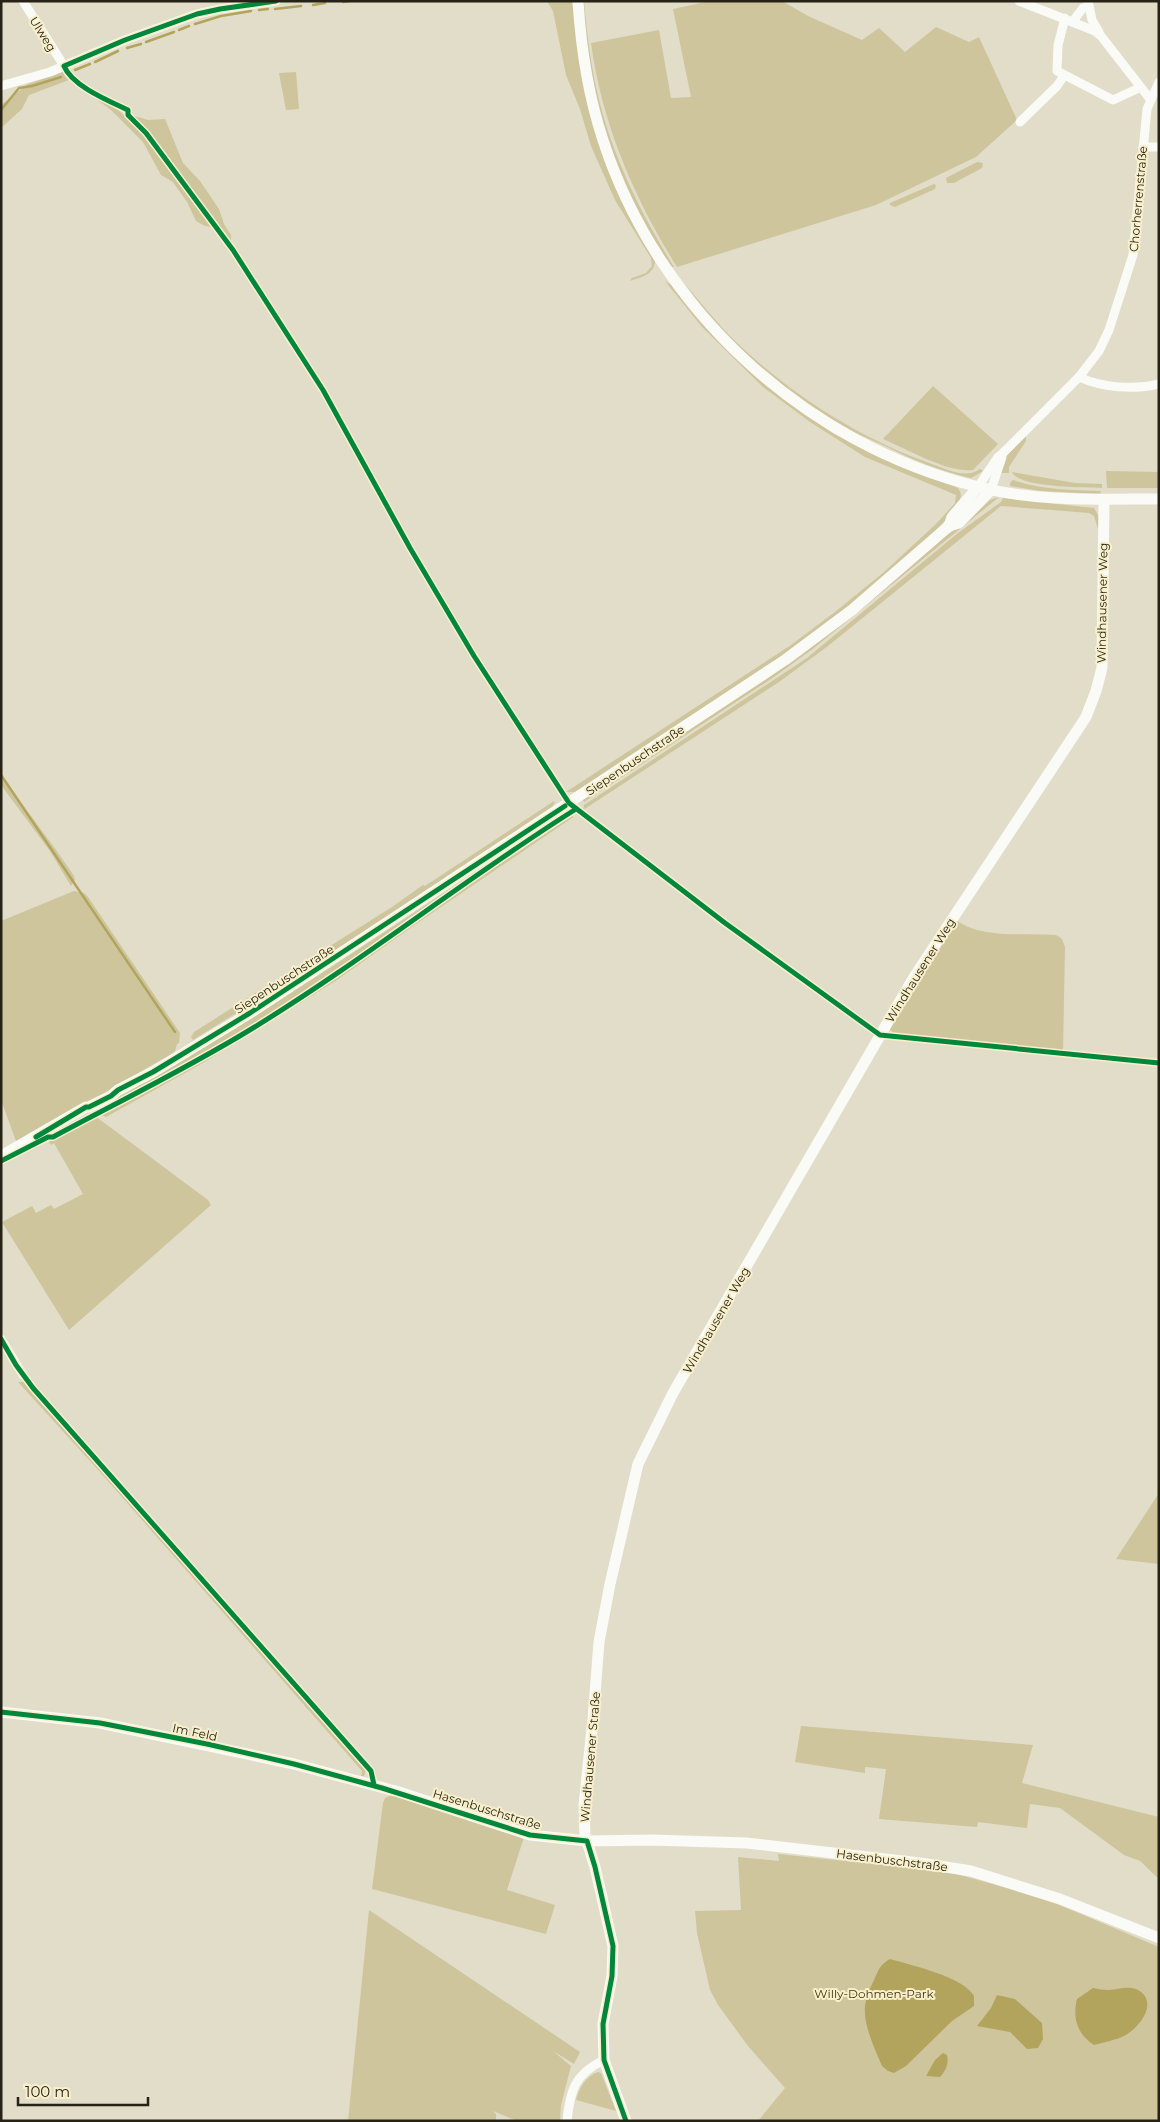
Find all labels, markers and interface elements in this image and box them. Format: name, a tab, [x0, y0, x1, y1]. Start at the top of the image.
street label: Ulweg	[26, 14, 60, 54]
street label: Chorherrenstraße	[1126, 145, 1150, 253]
street label: Windhausener Weg	[1093, 543, 1111, 663]
street label: Siepenbuschstraße	[583, 721, 687, 799]
street label: Windhausener Weg	[882, 915, 958, 1025]
street label: Siepenbuschstraße	[231, 941, 337, 1017]
street label: Windhausener Weg	[679, 1264, 753, 1376]
street label: Windhausener Straße	[577, 1691, 603, 1823]
street label: Im Feld	[171, 1720, 219, 1744]
street label: Hasenbuschstraße	[431, 1785, 543, 1833]
street label: Hasenbuschstraße	[835, 1846, 949, 1874]
park label: Willy-Dohmen-Park	[814, 1986, 934, 2001]
scale bar	[18, 2074, 148, 2106]
text: 100 m	[25, 2082, 70, 2101]

